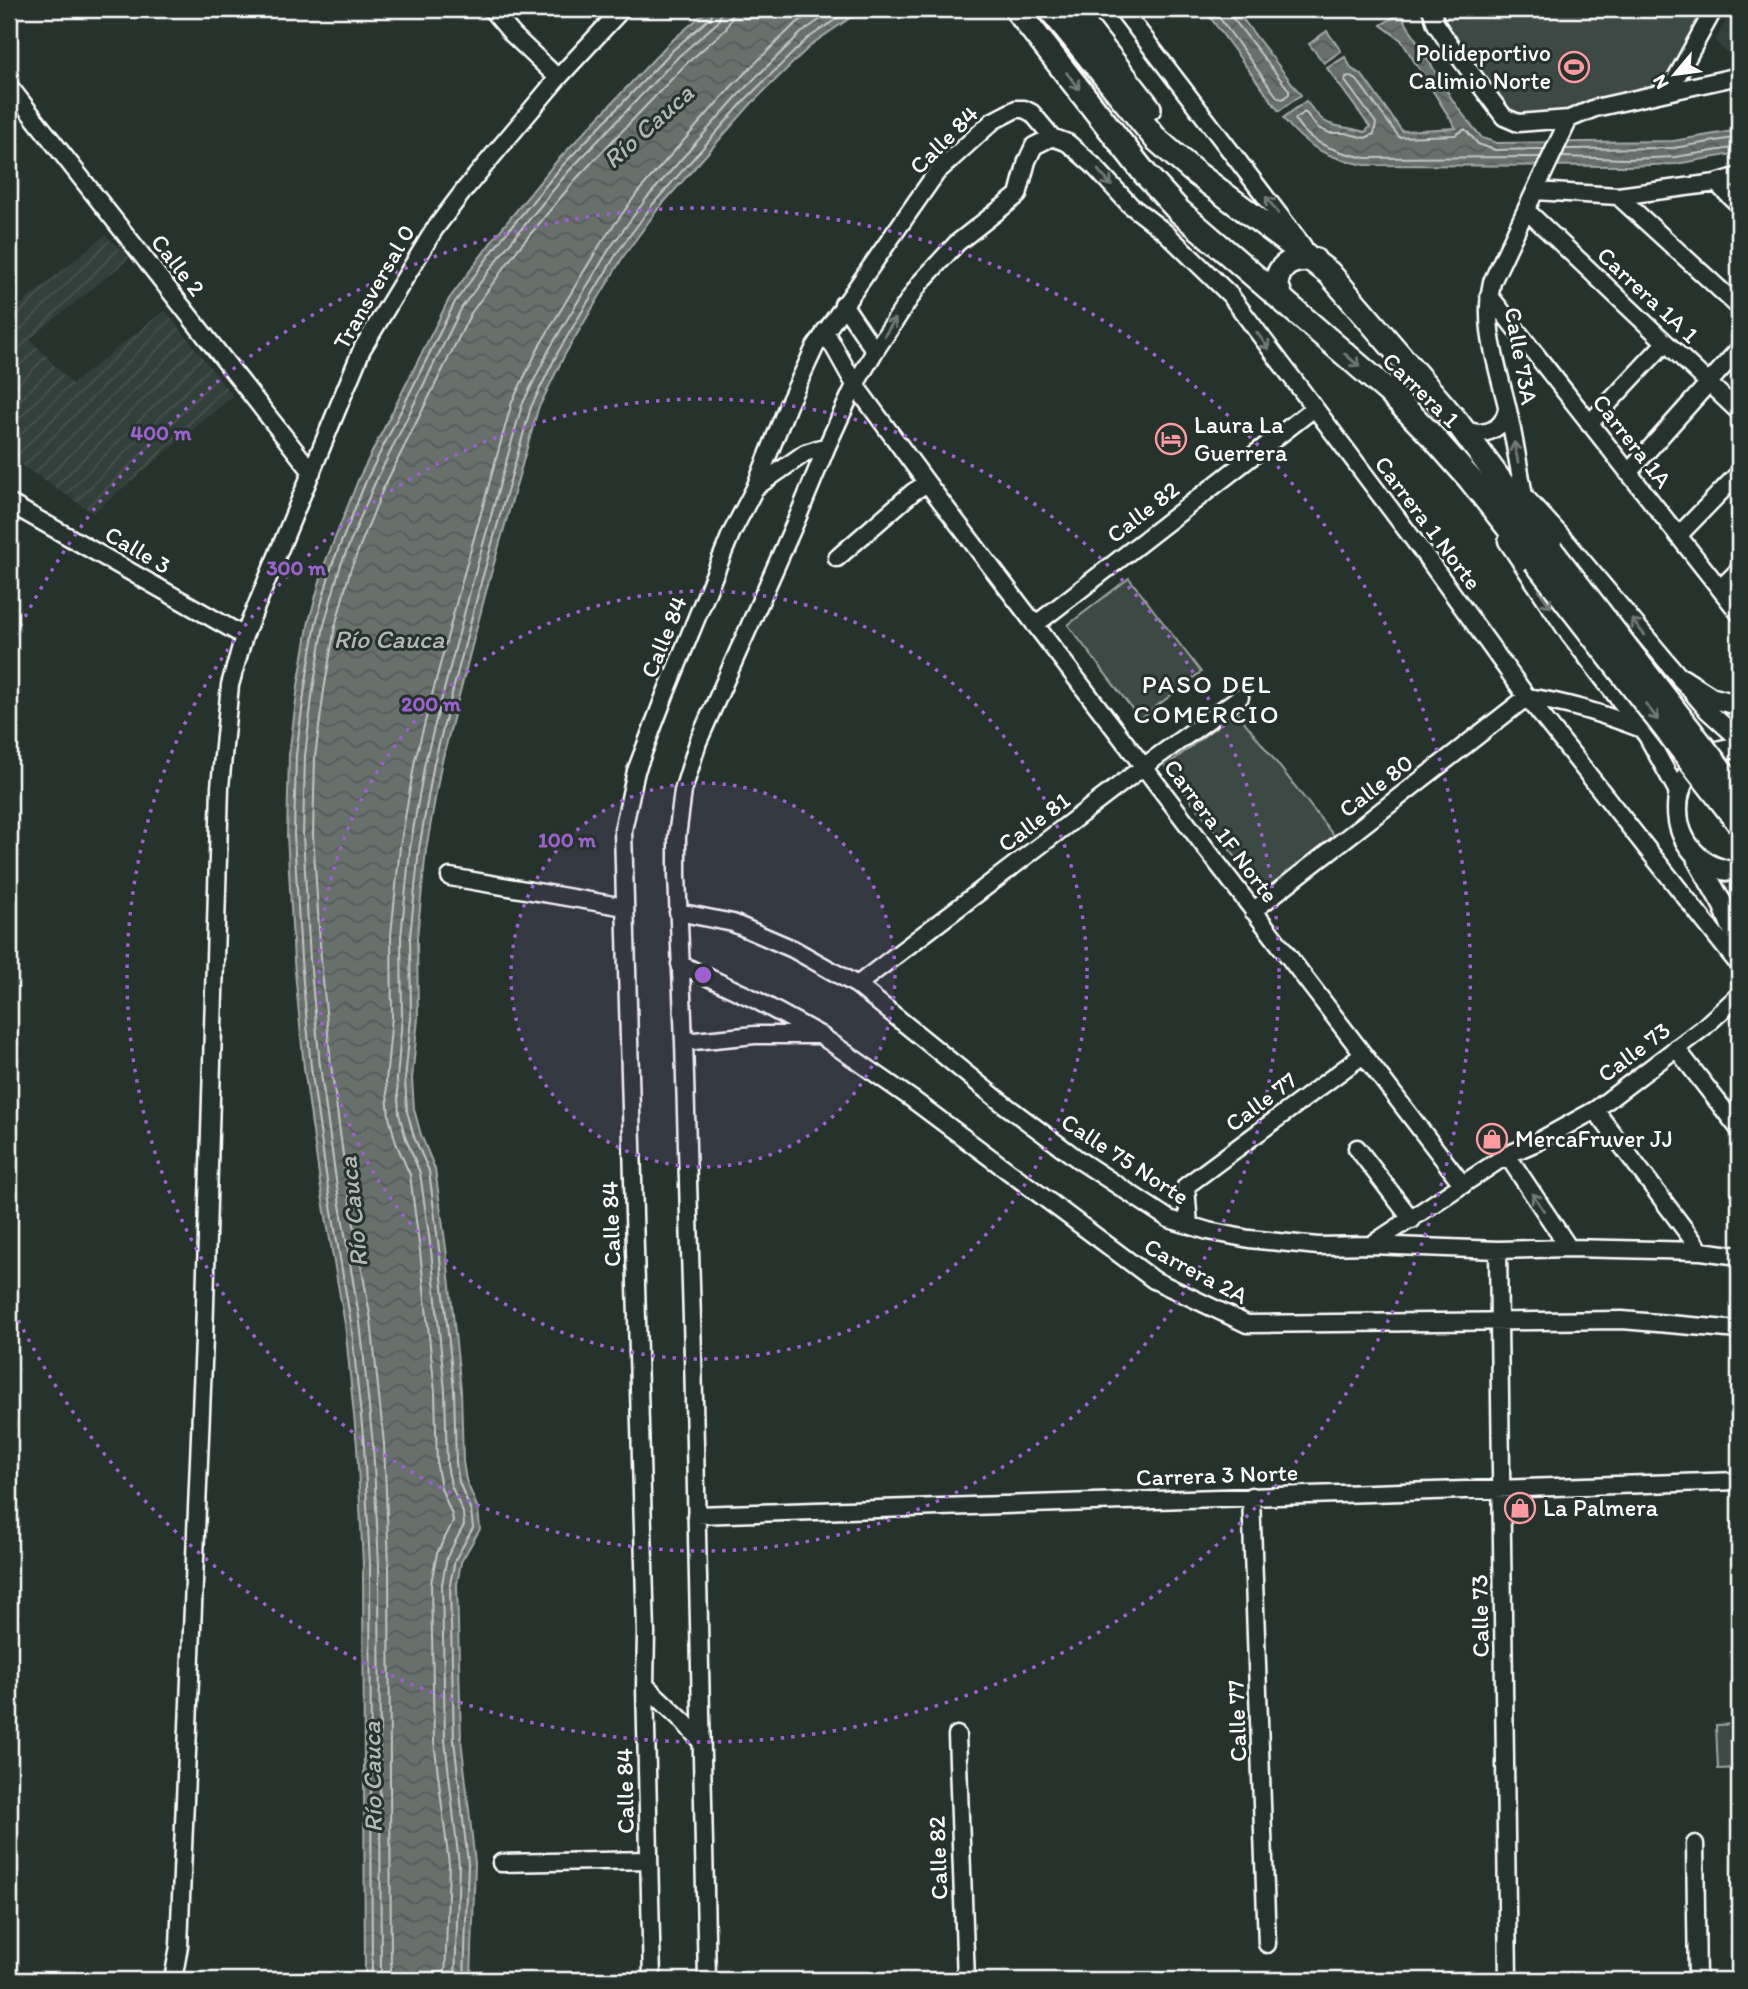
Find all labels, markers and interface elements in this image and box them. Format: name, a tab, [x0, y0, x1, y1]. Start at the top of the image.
place label: Polideportivo Calimio Norte	[1409, 38, 1551, 95]
north arrow	[1640, 38, 1710, 108]
sports icon: Polideportivo Calimio Norte	[1557, 50, 1591, 84]
text: N	[1647, 71, 1674, 93]
one-way arrow	[1065, 72, 1080, 90]
water label: Río Cauca	[596, 77, 700, 175]
street label: Calle 84	[903, 99, 984, 180]
one-way arrow	[1097, 169, 1113, 187]
one-way arrow	[1265, 197, 1280, 215]
street label: Transversal 0	[326, 219, 421, 354]
street label: Calle 2	[145, 228, 212, 302]
street label: Carrera 1A 1	[1592, 240, 1705, 349]
street label: Calle 73A	[1499, 305, 1544, 407]
one-way arrow	[884, 317, 898, 337]
one-way arrow	[1256, 331, 1270, 350]
street label: Carrera 1	[1377, 346, 1466, 434]
one-way arrow	[1343, 352, 1361, 368]
street label: Carrera 1A	[1587, 388, 1678, 494]
place label: Laura La Guerrera	[1194, 410, 1288, 467]
text: 400 m	[131, 420, 192, 445]
hotel icon: Laura La Guerrera	[1154, 422, 1188, 456]
one-way arrow	[1508, 441, 1522, 464]
street label: Carrera 1 Norte	[1369, 450, 1488, 595]
street label: Calle 82	[1101, 474, 1185, 549]
street label: Calle 3	[100, 519, 176, 580]
text: 300 m	[266, 555, 326, 580]
one-way arrow	[1538, 589, 1552, 608]
street label: Calle 84	[634, 592, 693, 682]
one-way arrow	[1630, 618, 1646, 636]
water label: Río Cauca	[333, 623, 445, 655]
district label: PASO DEL COMERCIO	[1133, 668, 1281, 730]
text: 200 m	[401, 691, 461, 716]
one-way arrow	[1645, 702, 1660, 720]
street label: Calle 80	[1333, 748, 1419, 824]
street label: Carrera 1F Norte	[1158, 753, 1285, 908]
street label: Calle 81	[992, 785, 1075, 858]
text: 100 m	[538, 827, 596, 852]
centre of rings	[691, 963, 715, 987]
street label: Calle 73	[1592, 1015, 1676, 1088]
street label: Calle 77	[1219, 1065, 1302, 1138]
street label: Calle 75 Norte	[1056, 1107, 1195, 1211]
shop icon: MercaFruver JJ	[1475, 1122, 1509, 1156]
place label: MercaFruver JJ	[1515, 1124, 1673, 1153]
water label: Río Cauca	[331, 1155, 375, 1269]
street label: Calle 84	[595, 1181, 626, 1267]
one-way arrow	[1531, 1192, 1545, 1212]
street label: Carrera 2A	[1139, 1231, 1253, 1310]
street label: Carrera 3 Norte	[1135, 1457, 1299, 1492]
shop icon: La Palmera	[1503, 1491, 1537, 1525]
place label: La Palmera	[1543, 1493, 1659, 1522]
street label: Calle 73	[1464, 1574, 1495, 1658]
street label: Calle 77	[1221, 1679, 1252, 1763]
water label: Río Cauca	[355, 1721, 389, 1833]
street label: Calle 84	[609, 1748, 640, 1834]
street label: Calle 82	[922, 1815, 953, 1901]

